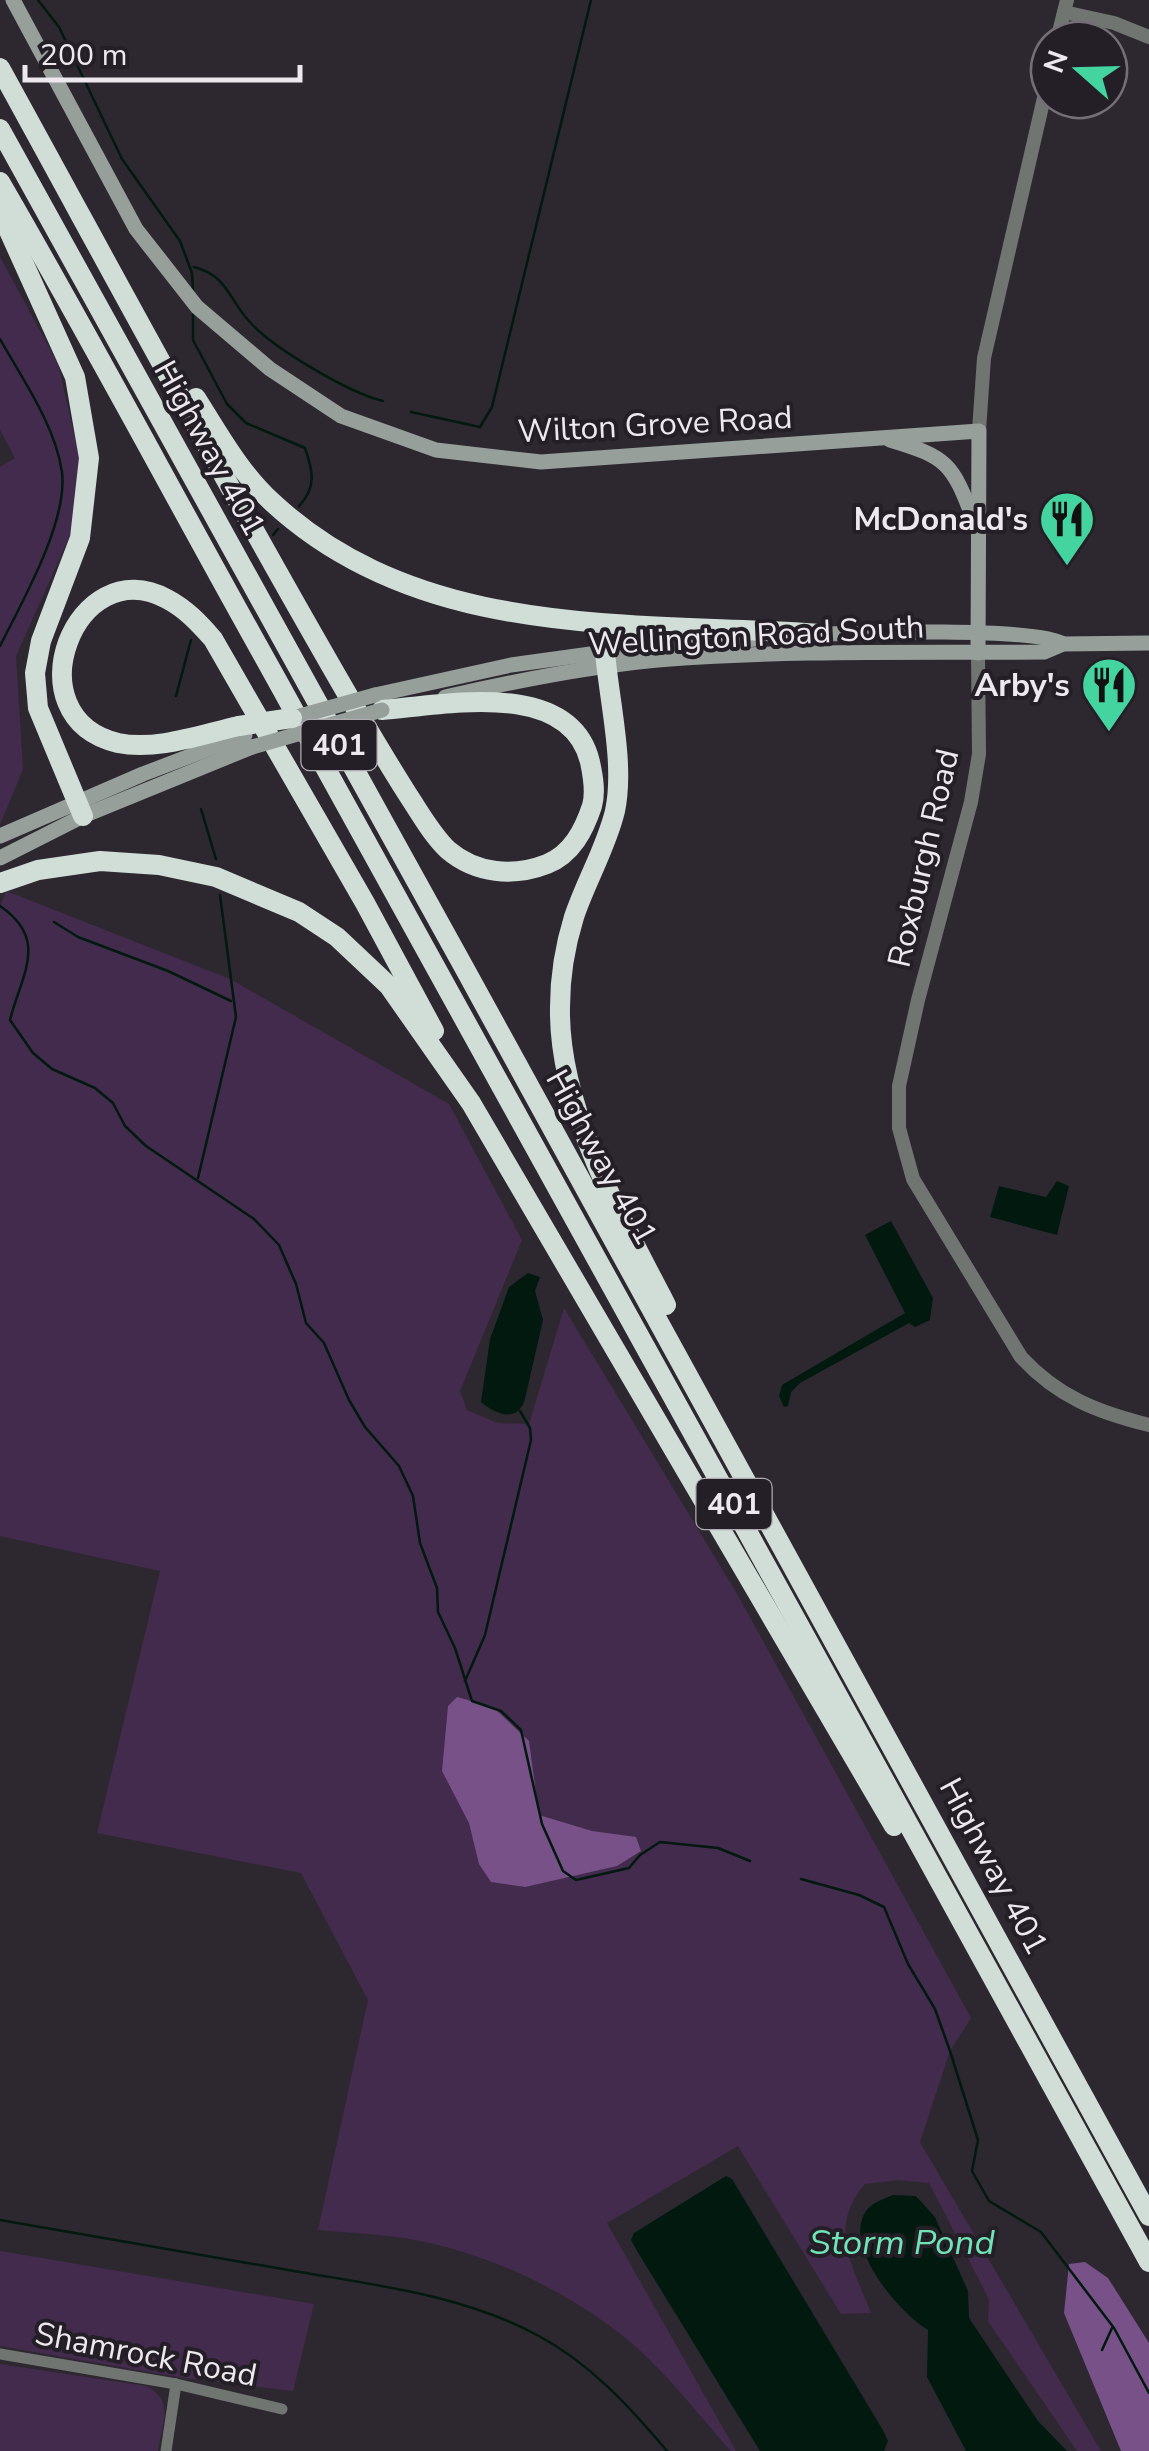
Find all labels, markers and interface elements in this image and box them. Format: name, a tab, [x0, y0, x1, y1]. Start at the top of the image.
scale bar	[25, 20, 300, 82]
north arrow	[1029, 20, 1129, 120]
text: 200 m	[40, 35, 127, 76]
text: N	[1035, 45, 1078, 78]
street label: Highway 401	[144, 353, 275, 544]
street label: Wilton Grove Road	[517, 396, 794, 453]
restaurant icon: McDonald's	[1037, 489, 1097, 568]
place label: McDonald's	[853, 498, 1028, 541]
street label: Wellington Road South	[587, 605, 925, 666]
restaurant icon: Arby's	[1079, 655, 1139, 734]
place label: Arby's	[975, 664, 1070, 707]
road number: 401	[302, 720, 376, 770]
street label: Roxburgh Road	[877, 745, 969, 971]
street label: Highway 401	[536, 1062, 667, 1253]
road number: 401	[696, 1479, 772, 1529]
street label: Highway 401	[929, 1770, 1058, 1962]
water label: Storm Pond	[809, 2219, 995, 2266]
street label: Shamrock Road	[31, 2312, 260, 2397]

